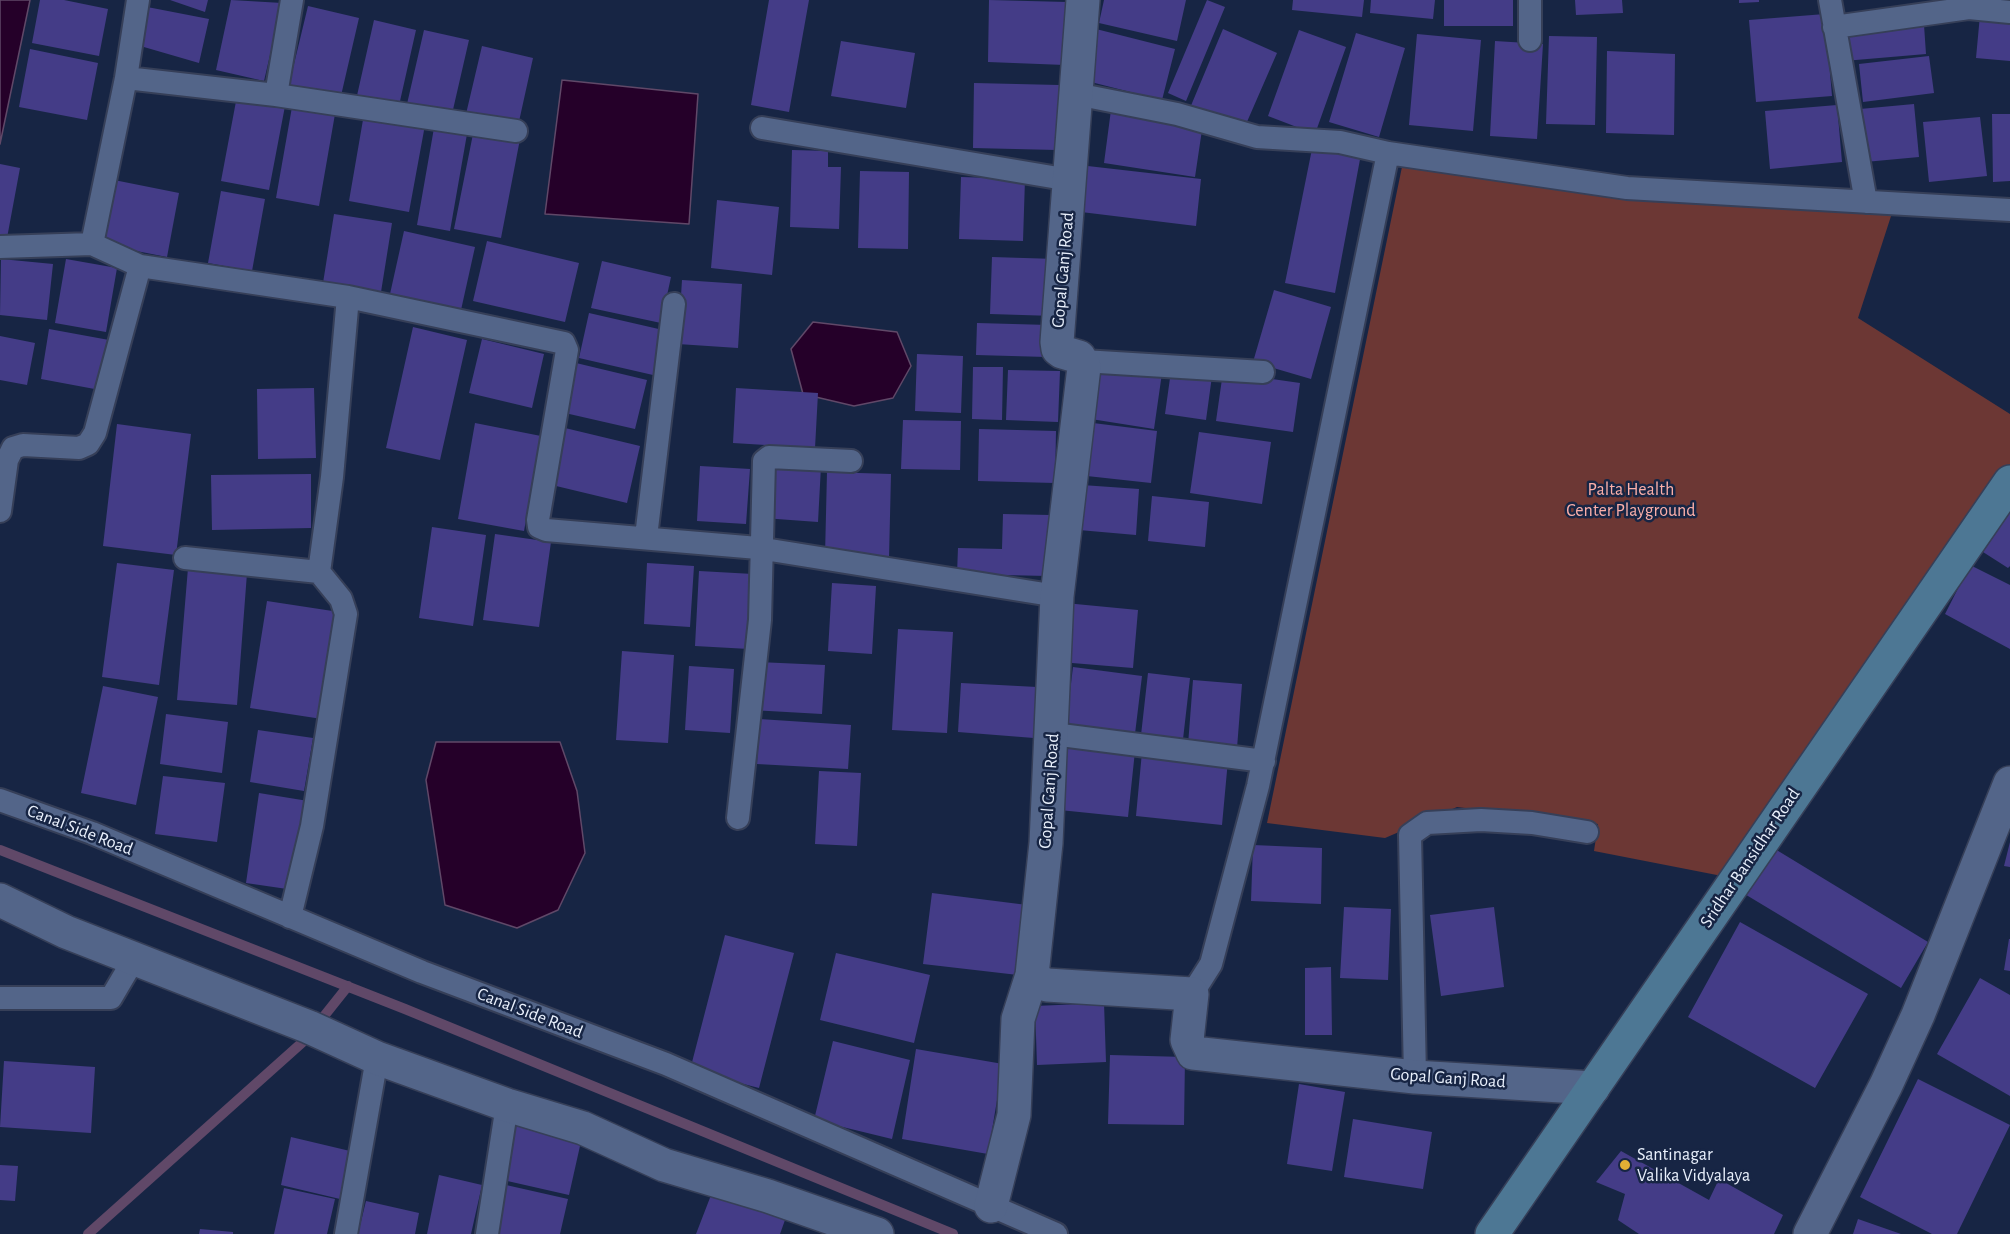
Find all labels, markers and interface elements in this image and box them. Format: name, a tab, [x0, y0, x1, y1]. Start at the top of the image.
street label: Gopal Ganj Road	[1047, 211, 1079, 329]
park label: Palta Health Center Playground	[1566, 479, 1696, 522]
street label: Gopal Ganj Road	[1034, 733, 1064, 849]
street label: Sridhar Bansidhar Road	[1695, 784, 1805, 932]
street label: Canal Side Road	[24, 800, 136, 860]
street label: Canal Side Road	[474, 983, 586, 1043]
street label: Gopal Ganj Road	[1390, 1063, 1506, 1093]
place label: Santinagar Valika Vidyalaya	[1637, 1144, 1750, 1186]
marker: Santinagar Valika Vidyalaya	[1618, 1158, 1632, 1172]

